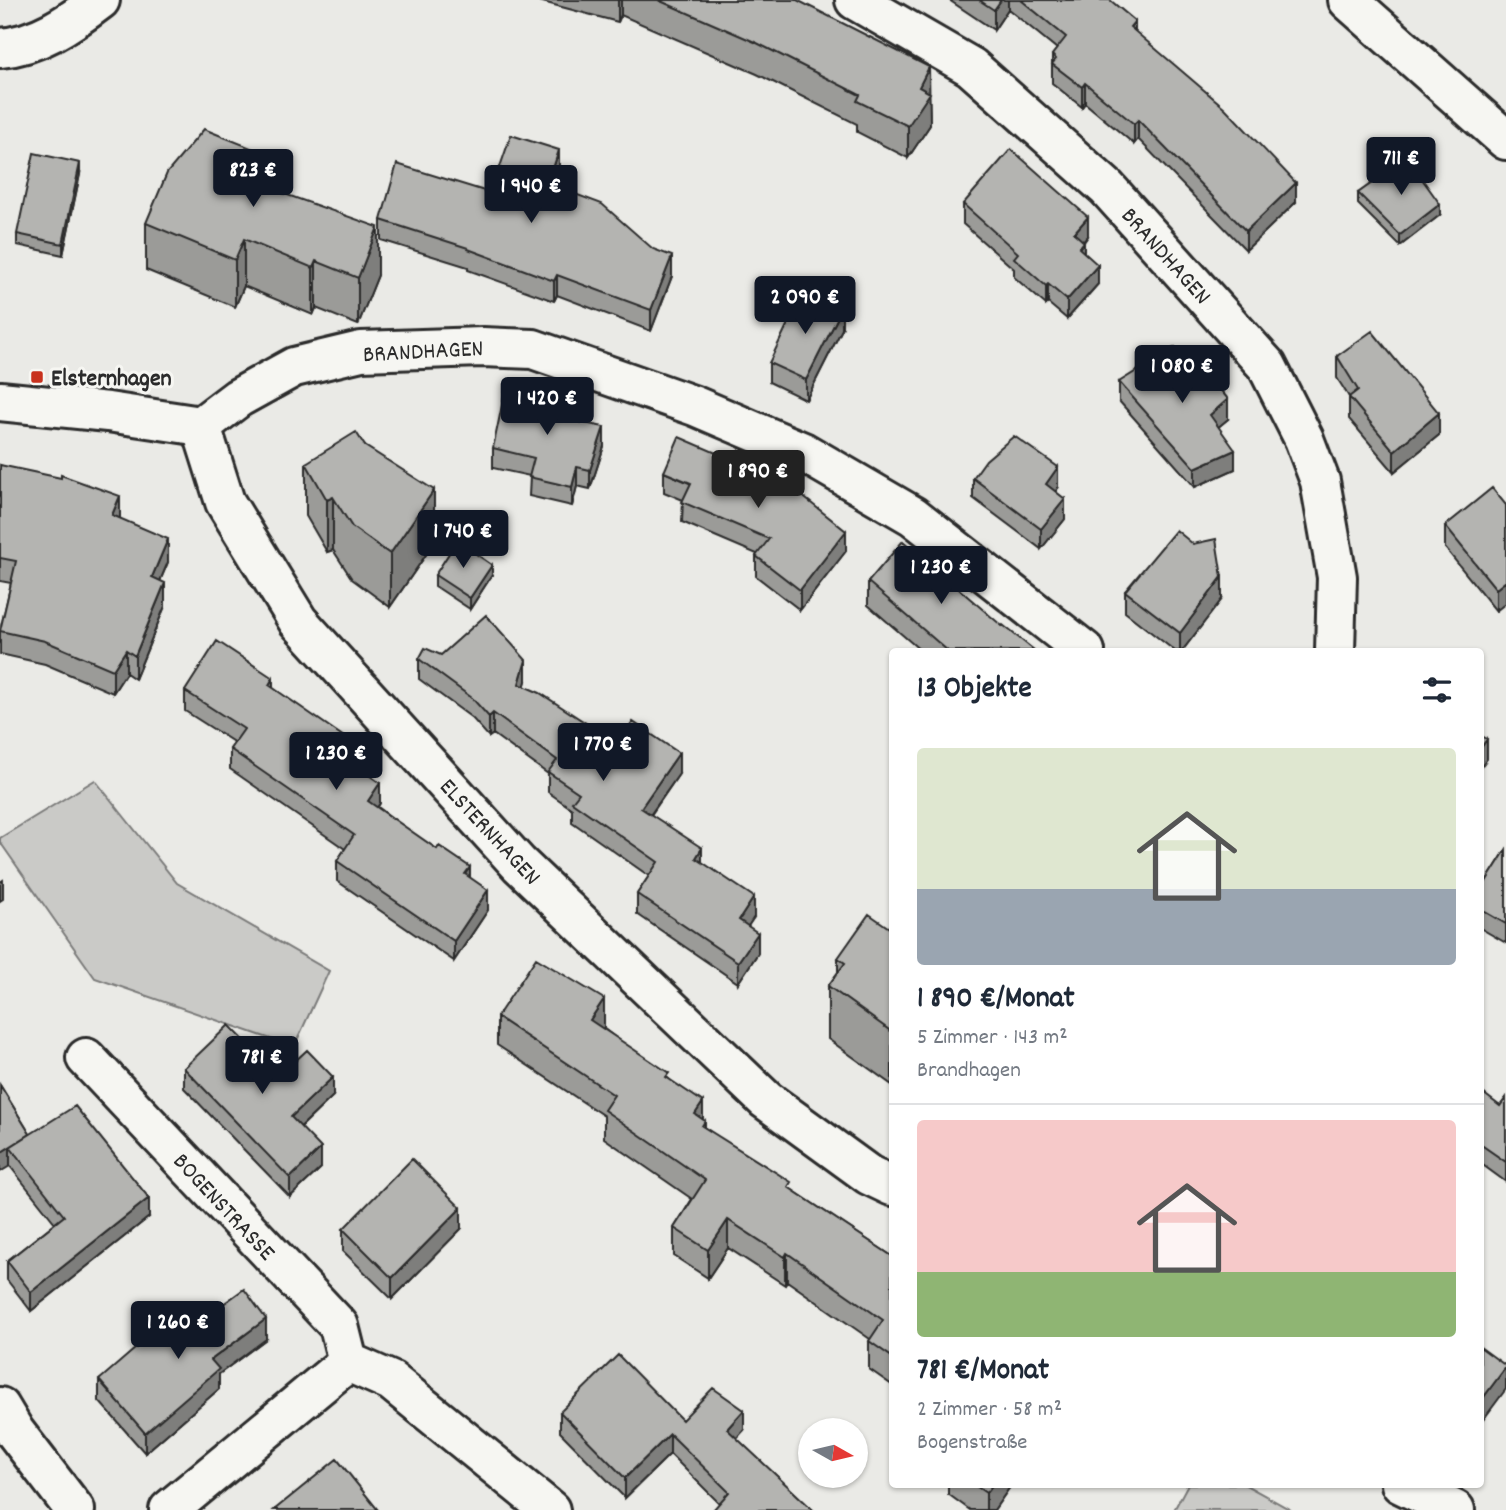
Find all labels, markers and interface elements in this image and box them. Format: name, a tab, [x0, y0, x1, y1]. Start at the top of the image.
pin: 711 €	[1352, 138, 1450, 197]
text: 711 €	[1383, 143, 1419, 176]
pin: 823 €	[204, 150, 302, 209]
text: 823 €	[229, 155, 277, 188]
pin: 1 940 €	[466, 166, 596, 225]
text: 1 940 €	[500, 171, 562, 204]
street label: BRANDHAGEN	[1112, 201, 1218, 313]
pin: 2 090 €	[740, 276, 870, 336]
text: 2 090 €	[770, 282, 840, 315]
street label: BRANDHAGEN	[362, 333, 484, 373]
pin: 1 080 €	[1117, 346, 1247, 405]
text: 1 080 €	[1151, 351, 1213, 384]
place label: Elsternhagen	[51, 363, 172, 397]
marker: Elsternhagen	[29, 369, 45, 385]
pin: 1 420 €	[482, 378, 612, 437]
text: 1 420 €	[517, 383, 577, 416]
pin: 1 890 €	[693, 450, 823, 510]
text: 1 890 €	[728, 456, 788, 489]
pin: 1 740 €	[398, 510, 528, 570]
text: 1 740 €	[433, 516, 493, 549]
pin: 1 230 €	[876, 546, 1006, 606]
text: 1 230 €	[910, 552, 972, 585]
text: 13 Objekte	[917, 669, 1032, 712]
icon: filters	[1418, 671, 1456, 709]
pin: 1 770 €	[538, 724, 668, 783]
text: 1 770 €	[574, 729, 632, 762]
pin: 1 230 €	[271, 732, 401, 792]
text: 1 230 €	[305, 738, 367, 771]
street label: ELSTERNHAGEN	[430, 772, 547, 894]
icon: home	[1124, 793, 1250, 919]
text: 1 890 €/Monat	[917, 979, 1075, 1022]
text: 5 Zimmer · 143 m²	[917, 1022, 1068, 1055]
pin: 781 €	[213, 1036, 311, 1096]
text: 781 €	[241, 1042, 283, 1075]
text: Brandhagen	[917, 1055, 1021, 1088]
street label: BOGENSTRASSE	[164, 1146, 282, 1270]
icon: home	[1124, 1165, 1250, 1291]
pin: 1 260 €	[113, 1302, 243, 1361]
text: 1 260 €	[147, 1307, 209, 1340]
text: 781 €/Monat	[917, 1351, 1049, 1394]
text: 2 Zimmer · 58 m²	[917, 1394, 1062, 1427]
north arrow	[798, 1418, 868, 1488]
map controls	[798, 1418, 868, 1488]
text: Bogenstraße	[917, 1427, 1028, 1460]

